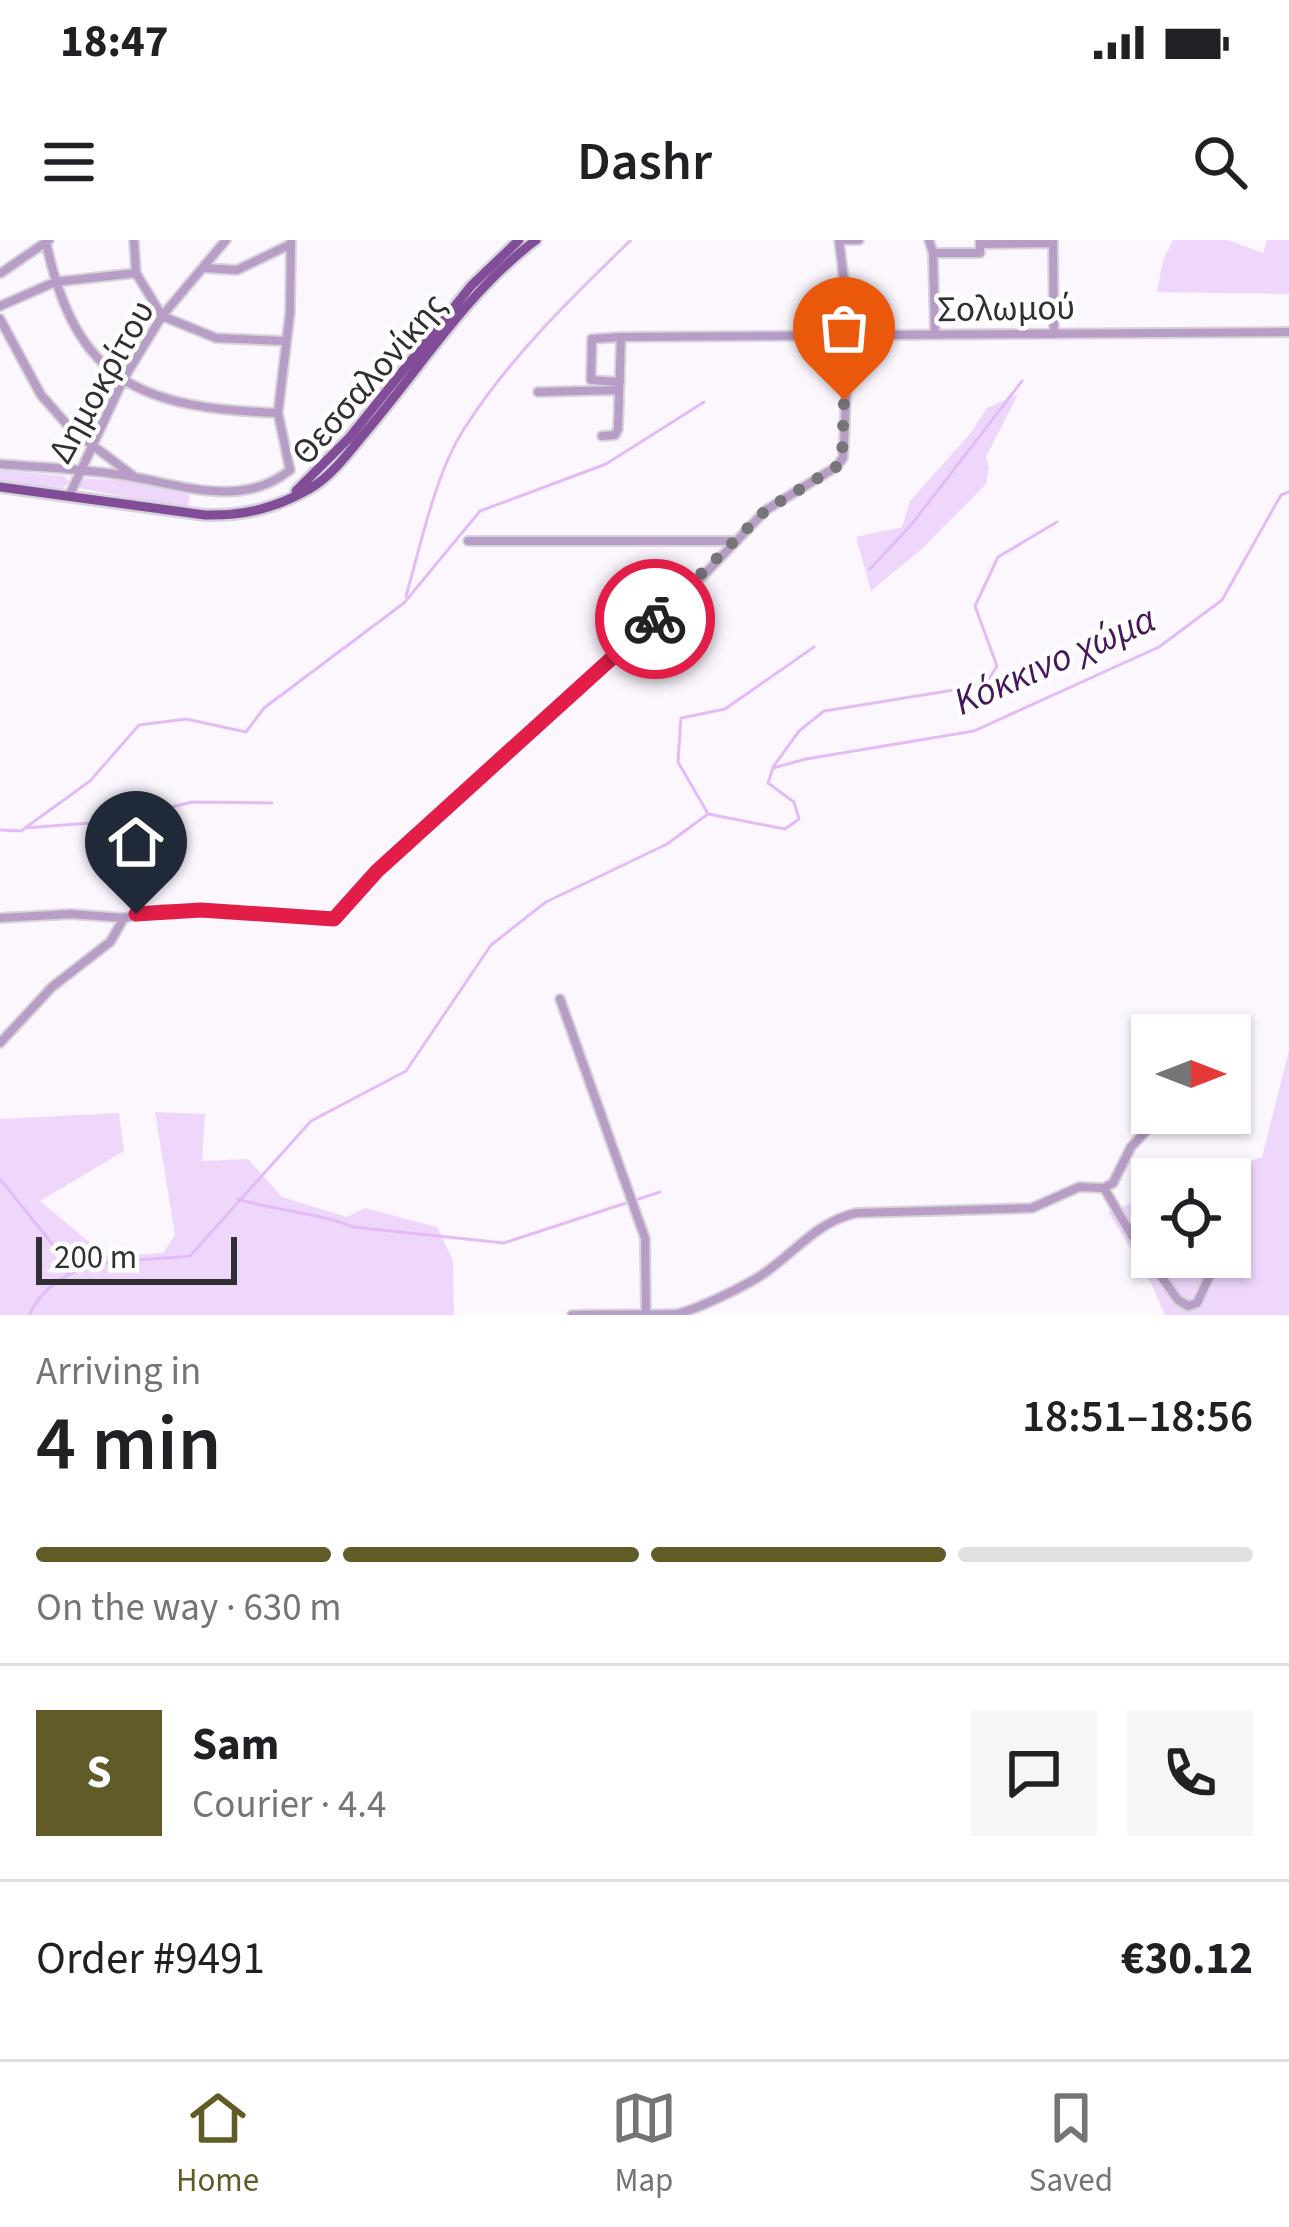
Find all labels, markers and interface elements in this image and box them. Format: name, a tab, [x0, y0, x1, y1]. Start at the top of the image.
text: 18:47	[60, 10, 169, 74]
text: Dashr	[577, 124, 712, 201]
icon: menu	[36, 129, 102, 195]
icon: search	[1187, 129, 1253, 195]
pin	[793, 277, 895, 400]
street label: Θεσσαλονίκης	[280, 281, 459, 477]
street label: Σολωμού	[937, 282, 1075, 335]
street label: Δημοκρίτου	[35, 291, 167, 473]
icon: bag	[811, 295, 877, 361]
courier	[595, 559, 715, 679]
icon: bike	[622, 586, 688, 652]
water label: Κόκκινο χώμα	[945, 591, 1165, 730]
pin	[85, 791, 187, 914]
icon: home	[103, 809, 169, 875]
north arrow	[1131, 1014, 1251, 1134]
map controls	[1131, 1014, 1251, 1278]
button: locate	[1131, 1158, 1251, 1278]
scale bar	[36, 1231, 237, 1284]
text: 200 m	[54, 1234, 137, 1281]
text: Arriving in	[36, 1344, 201, 1400]
text: 18:51–18:56	[1022, 1385, 1253, 1449]
text: 4 min	[36, 1389, 221, 1500]
text: On the way · 630 m	[36, 1580, 342, 1636]
button: chat	[971, 1710, 1097, 1836]
button: phone	[1127, 1710, 1253, 1836]
text: Sam	[192, 1713, 279, 1777]
text: S	[86, 1741, 112, 1805]
text: Courier · 4.4	[192, 1777, 386, 1833]
text: Order #9491	[36, 1927, 265, 1991]
text: €30.12	[1121, 1927, 1253, 1991]
tab: Home	[176, 2085, 259, 2204]
tab: Map	[611, 2085, 677, 2204]
tab: Saved	[1029, 2085, 1113, 2204]

